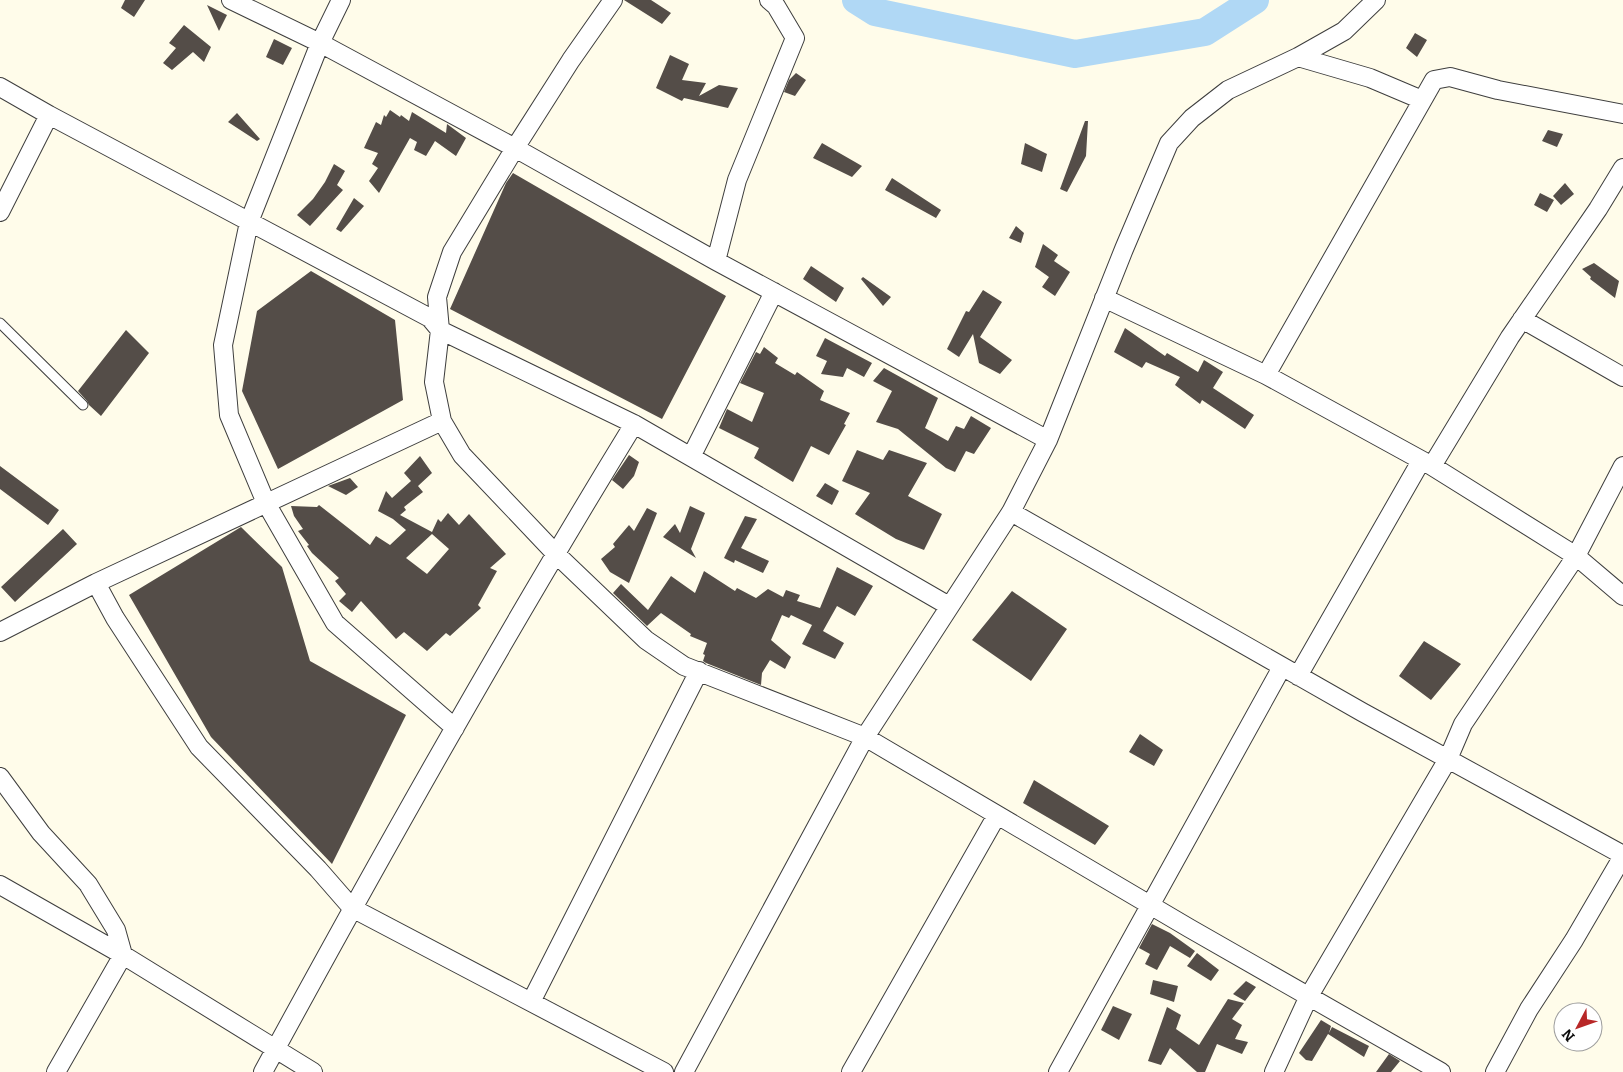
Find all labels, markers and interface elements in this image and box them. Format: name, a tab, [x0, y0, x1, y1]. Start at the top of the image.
north arrow	[1553, 1002, 1603, 1052]
text: N	[1558, 1025, 1579, 1045]

